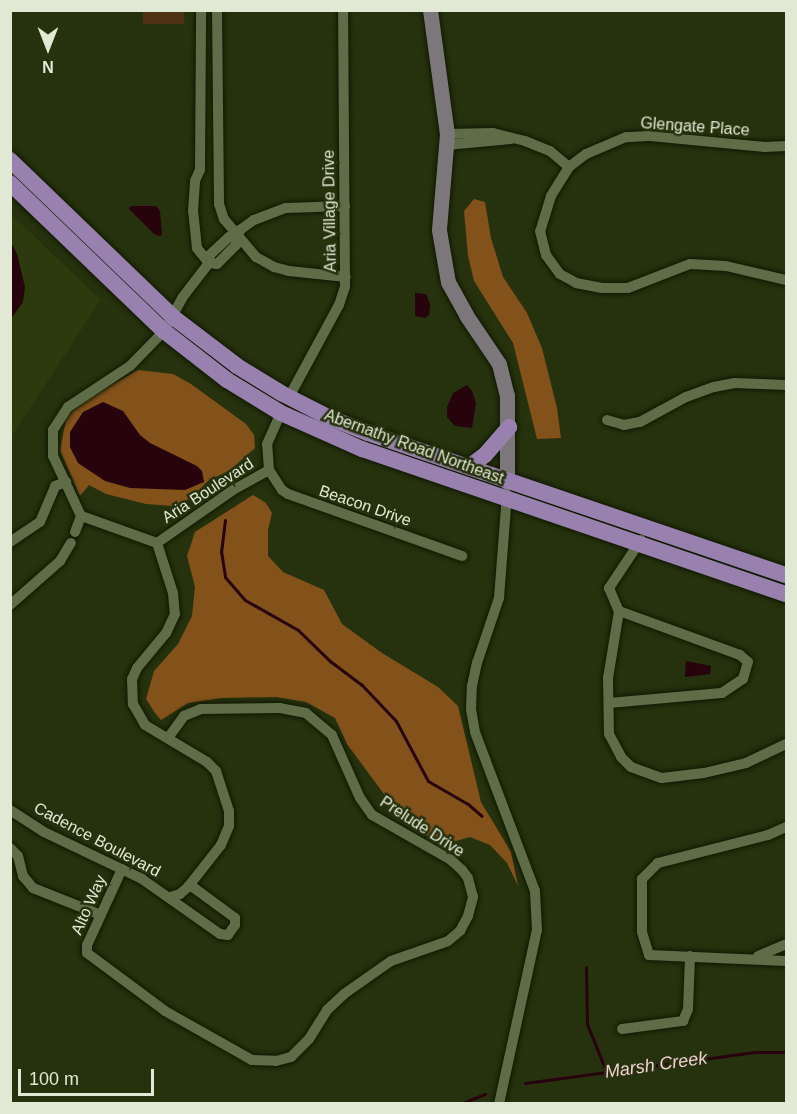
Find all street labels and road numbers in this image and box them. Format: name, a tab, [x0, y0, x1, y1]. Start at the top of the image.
street label: Glengate Place	[640, 114, 750, 140]
street label: Aria Village Drive	[319, 150, 341, 272]
street label: Abernathy Road Northeast	[322, 406, 506, 488]
street label: Aria Boulevard	[159, 454, 257, 528]
street label: Beacon Drive	[316, 481, 414, 531]
street label: Prelude Drive	[376, 793, 468, 861]
street label: Cadence Boulevard	[30, 799, 164, 881]
street label: Alto Way	[67, 872, 111, 938]

